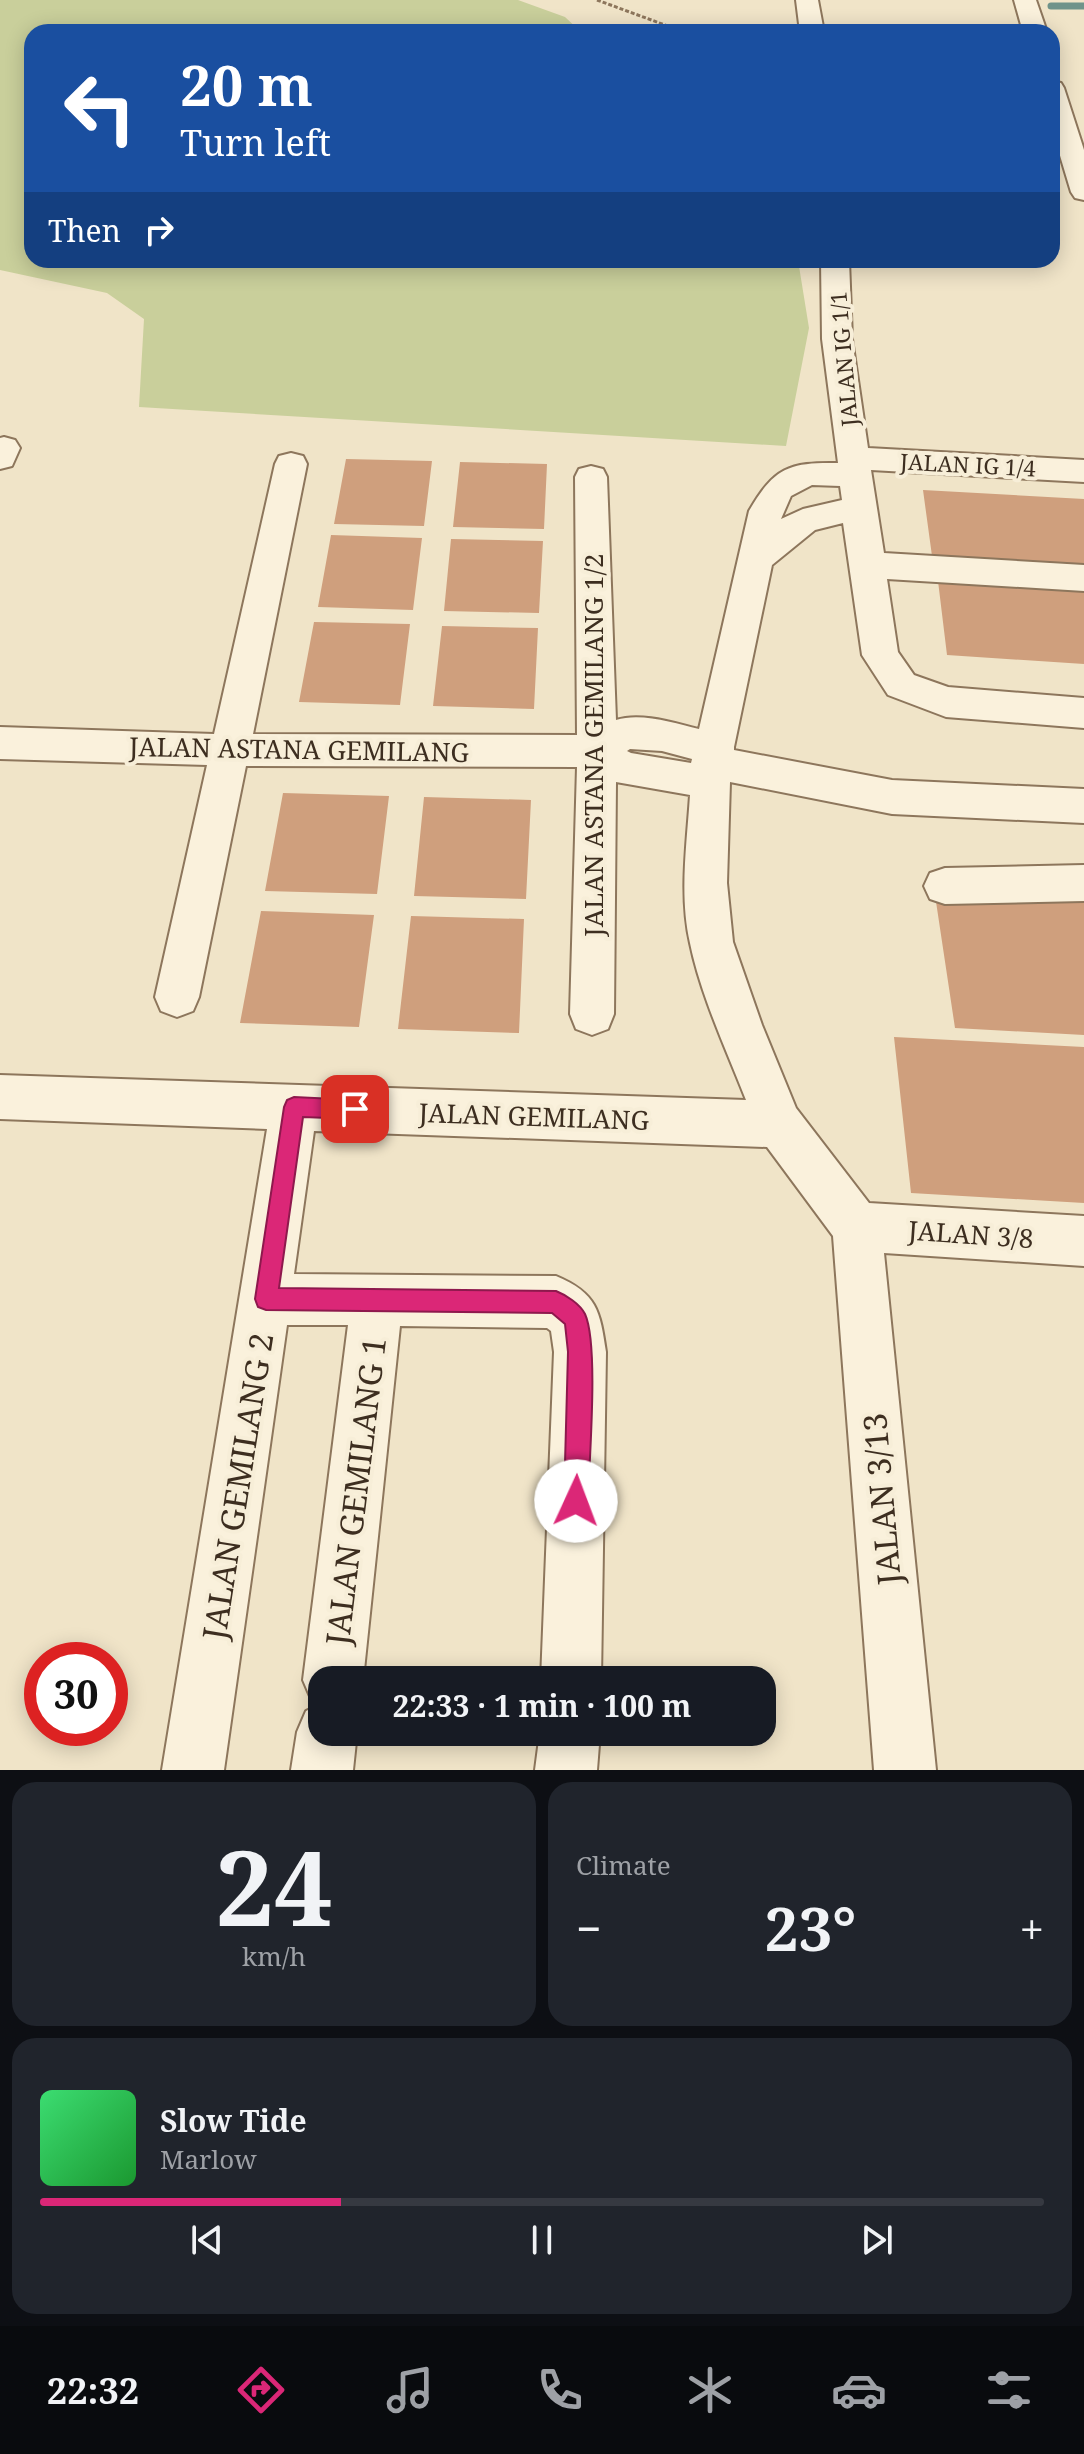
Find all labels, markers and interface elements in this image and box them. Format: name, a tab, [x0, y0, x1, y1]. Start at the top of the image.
text: 20 m	[180, 46, 313, 122]
icon: left	[48, 56, 152, 160]
text: Turn left	[180, 118, 331, 167]
icon: right	[137, 208, 181, 252]
text: Then	[48, 210, 121, 251]
street label: JALAN IG 1/1	[822, 290, 864, 429]
street label: JALAN IG 1/4	[899, 445, 1036, 483]
street label: JALAN ASTANA GEMILANG 1/2	[575, 553, 611, 938]
street label: JALAN ASTANA GEMILANG	[128, 728, 470, 770]
pin	[321, 1075, 389, 1143]
icon: arrive	[333, 1087, 377, 1131]
street label: JALAN GEMILANG	[417, 1094, 650, 1138]
street label: JALAN 3/8	[906, 1212, 1035, 1256]
street label: JALAN GEMILANG 2	[191, 1330, 282, 1643]
street label: JALAN GEMILANG 1	[315, 1335, 395, 1648]
street label: JALAN 3/13	[852, 1411, 910, 1588]
position arrow	[534, 1459, 618, 1543]
speed limit sign: 30	[24, 1642, 128, 1746]
text: 22:33 · 1 min · 100 m	[393, 1685, 691, 1726]
text: 24	[215, 1815, 333, 1956]
text: Climate	[576, 1847, 671, 1883]
text: 23°	[765, 1887, 856, 1969]
text: −	[576, 1898, 601, 1958]
text: +	[1019, 1898, 1044, 1958]
text: km/h	[242, 1938, 306, 1974]
text: Slow Tide	[160, 2100, 307, 2141]
text: Marlow	[160, 2141, 257, 2177]
icon: previous	[185, 2218, 229, 2262]
icon: pause	[520, 2218, 564, 2262]
icon: next	[855, 2218, 899, 2262]
icon: directions	[233, 2362, 289, 2418]
icon: music	[382, 2362, 438, 2418]
icon: phone	[532, 2362, 588, 2418]
icon: climate	[682, 2362, 738, 2418]
icon: car	[831, 2362, 887, 2418]
icon: filters	[981, 2362, 1037, 2418]
text: 22:32	[47, 2366, 139, 2415]

